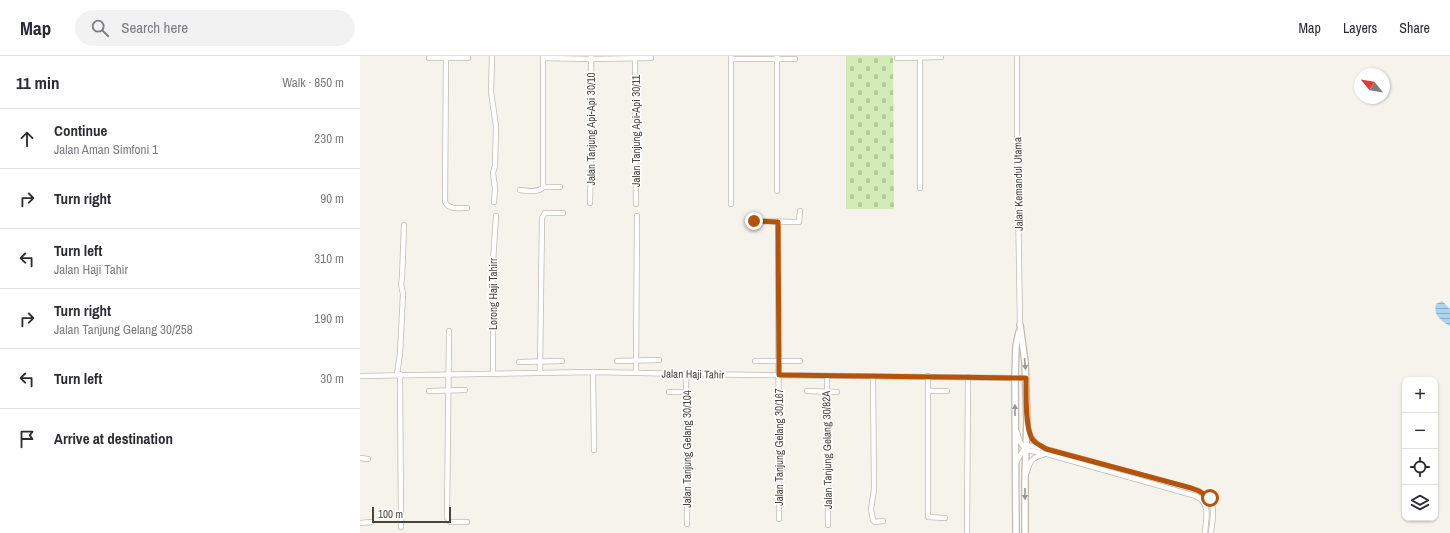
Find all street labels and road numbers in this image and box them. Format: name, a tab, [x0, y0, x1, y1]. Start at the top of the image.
street label: Jalan Tanjung Api-Api 30/10	[584, 73, 598, 185]
street label: Jalan Tanjung Api-Api 30/11	[629, 75, 643, 187]
street label: Jalan Kemandul Utama	[1010, 137, 1026, 231]
street label: Lorong Haji Tahirr	[486, 258, 500, 330]
street label: Jalan Haji Tahir	[662, 366, 724, 382]
street label: Jalan Tanjung Gelang 30/167	[772, 388, 786, 506]
street label: Jalan Tanjung Gelang 30/104	[680, 390, 694, 508]
street label: Jalan Tanjung Gelang 30/82A	[819, 390, 835, 509]

